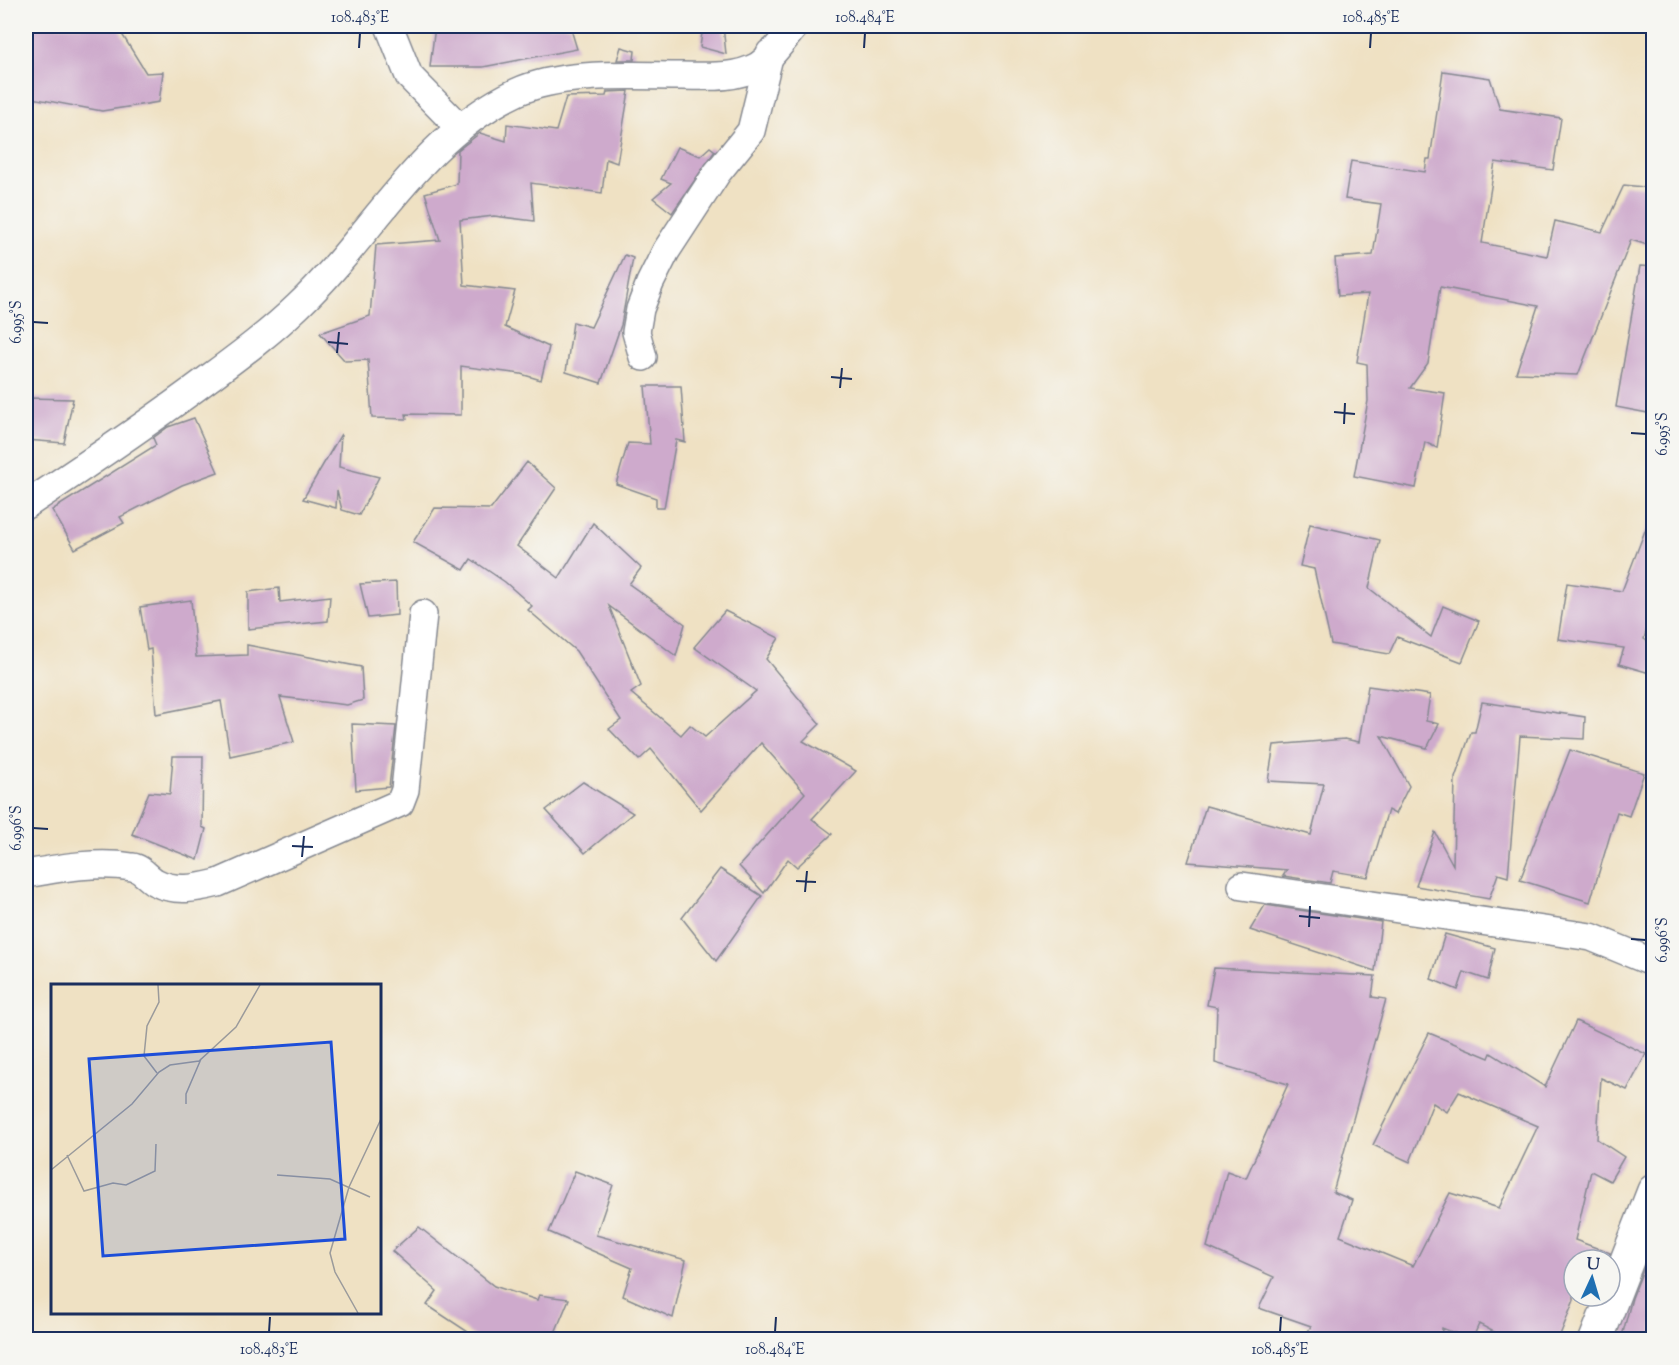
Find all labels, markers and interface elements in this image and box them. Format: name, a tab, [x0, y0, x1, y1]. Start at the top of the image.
text: 108.483°E	[331, 8, 389, 29]
text: 108.484°E	[835, 8, 895, 29]
text: 108.485°E	[1342, 8, 1400, 29]
text: 6.995°S	[7, 300, 28, 344]
text: 6.995°S	[1653, 412, 1674, 456]
text: 6.996°S	[7, 805, 28, 851]
text: 6.996°S	[1653, 917, 1674, 963]
inset map	[51, 984, 381, 1314]
north arrow	[1562, 1248, 1622, 1308]
text: U	[1586, 1254, 1601, 1278]
text: 108.483°E	[240, 1340, 298, 1361]
text: 108.484°E	[745, 1340, 805, 1361]
text: 108.485°E	[1251, 1340, 1309, 1361]

